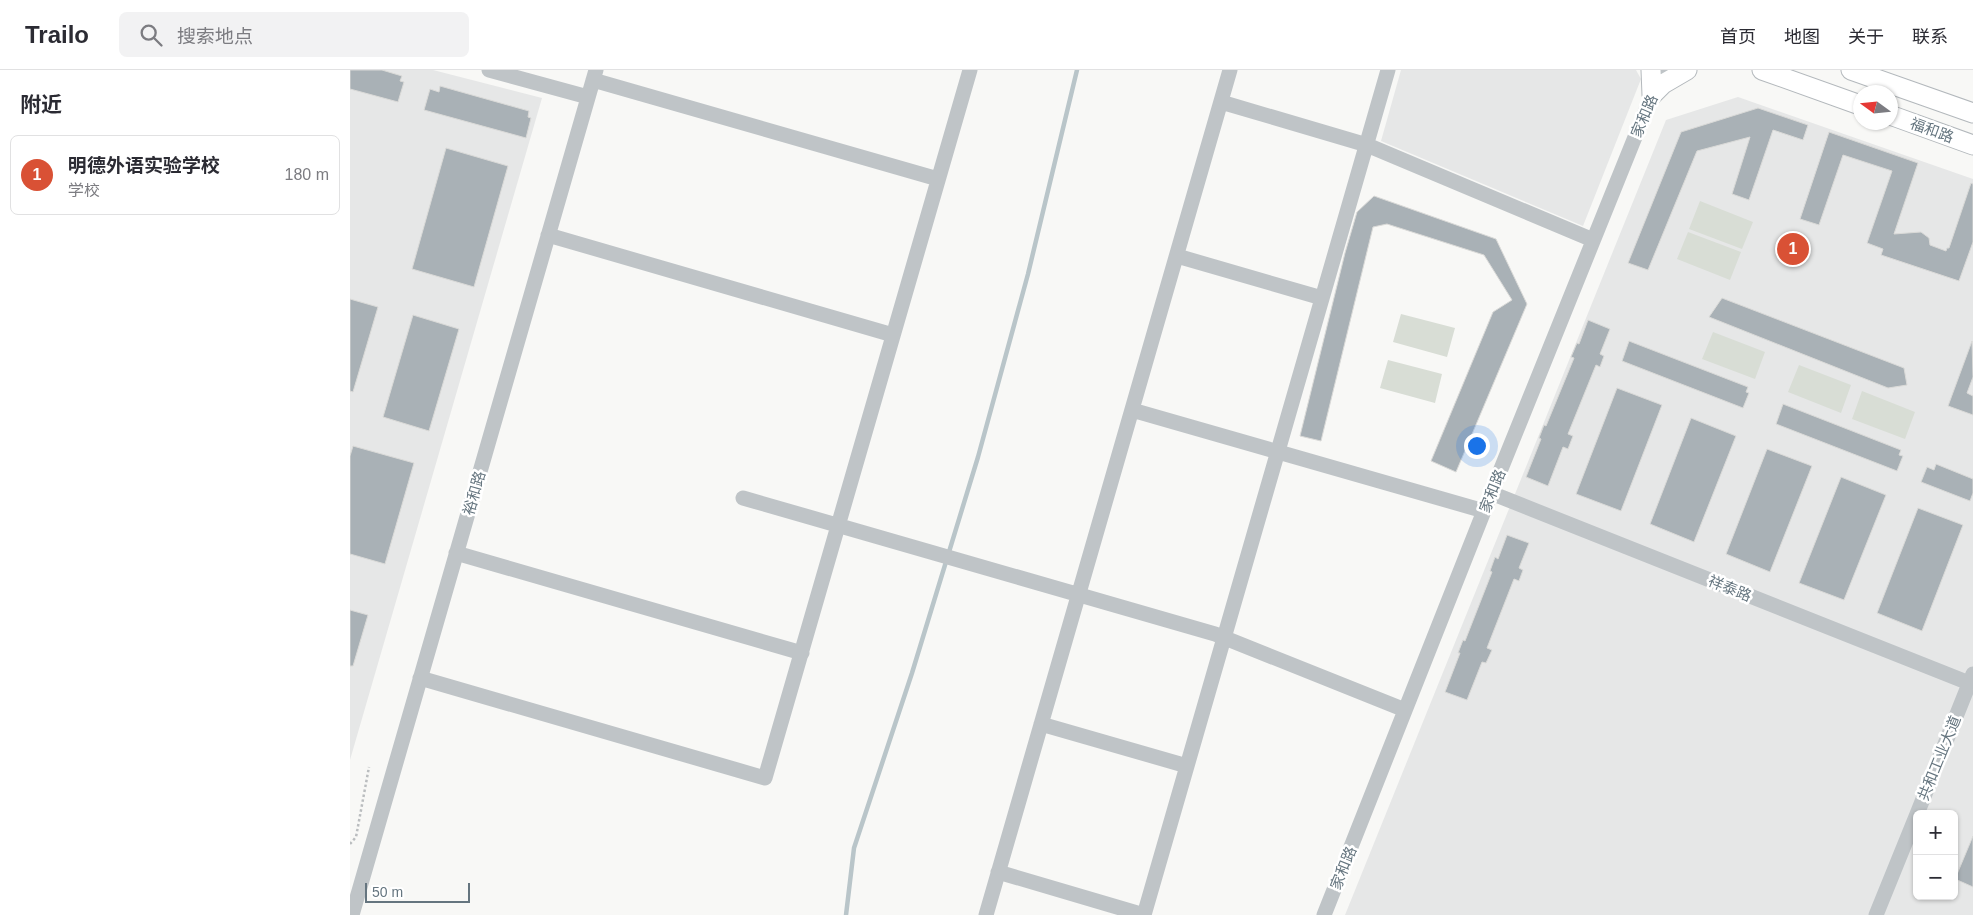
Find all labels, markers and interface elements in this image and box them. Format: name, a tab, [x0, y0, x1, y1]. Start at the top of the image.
search box	[119, 12, 469, 57]
text: Trailo	[25, 21, 89, 48]
icon: search	[137, 21, 165, 49]
text: 搜索地点	[177, 26, 253, 47]
text: 首页	[1720, 27, 1756, 47]
text: 地图	[1784, 27, 1820, 47]
text: 关于	[1848, 27, 1884, 47]
text: 联系	[1912, 27, 1948, 47]
north arrow	[1853, 85, 1898, 130]
street label: 家和路	[1627, 92, 1661, 140]
text: 附近	[20, 93, 62, 116]
street label: 福和路	[1908, 114, 1956, 146]
text: 明德外语实验学校	[68, 155, 220, 176]
text: 1	[33, 166, 41, 183]
text: 180 m	[285, 166, 329, 183]
text: 学校	[68, 182, 100, 199]
pin: 1	[1777, 230, 1809, 268]
your location	[1464, 433, 1490, 459]
street label: 家和路	[1476, 467, 1508, 515]
street label: 裕和路	[460, 469, 488, 517]
street label: 祥泰路	[1706, 572, 1754, 604]
street label: 共和工业大道	[1914, 713, 1964, 803]
map controls	[1913, 810, 1958, 900]
button: +	[1913, 810, 1958, 855]
street label: 家和路	[1327, 844, 1359, 892]
button: −	[1913, 855, 1958, 900]
scale bar	[365, 880, 470, 903]
text: 50 m	[372, 884, 403, 900]

